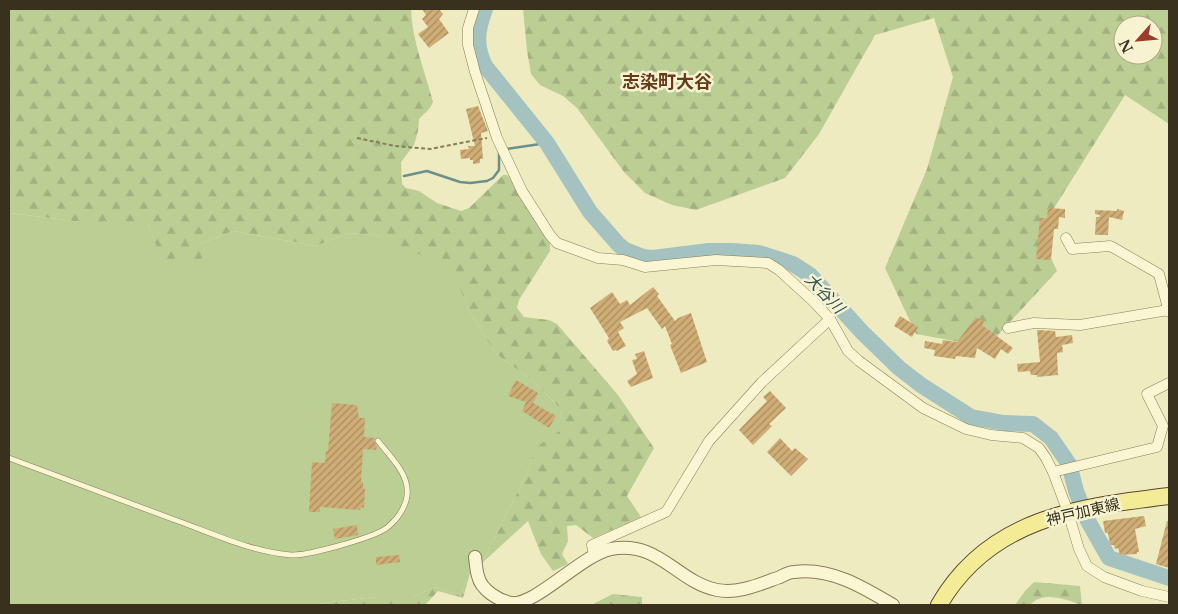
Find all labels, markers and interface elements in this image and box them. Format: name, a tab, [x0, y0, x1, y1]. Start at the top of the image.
north arrow	[1113, 15, 1163, 65]
text: N	[1115, 36, 1137, 56]
district label: 志染町大谷	[622, 71, 712, 93]
water label: 大谷川	[801, 269, 850, 319]
street label: 神戸加東線	[1044, 494, 1122, 529]

